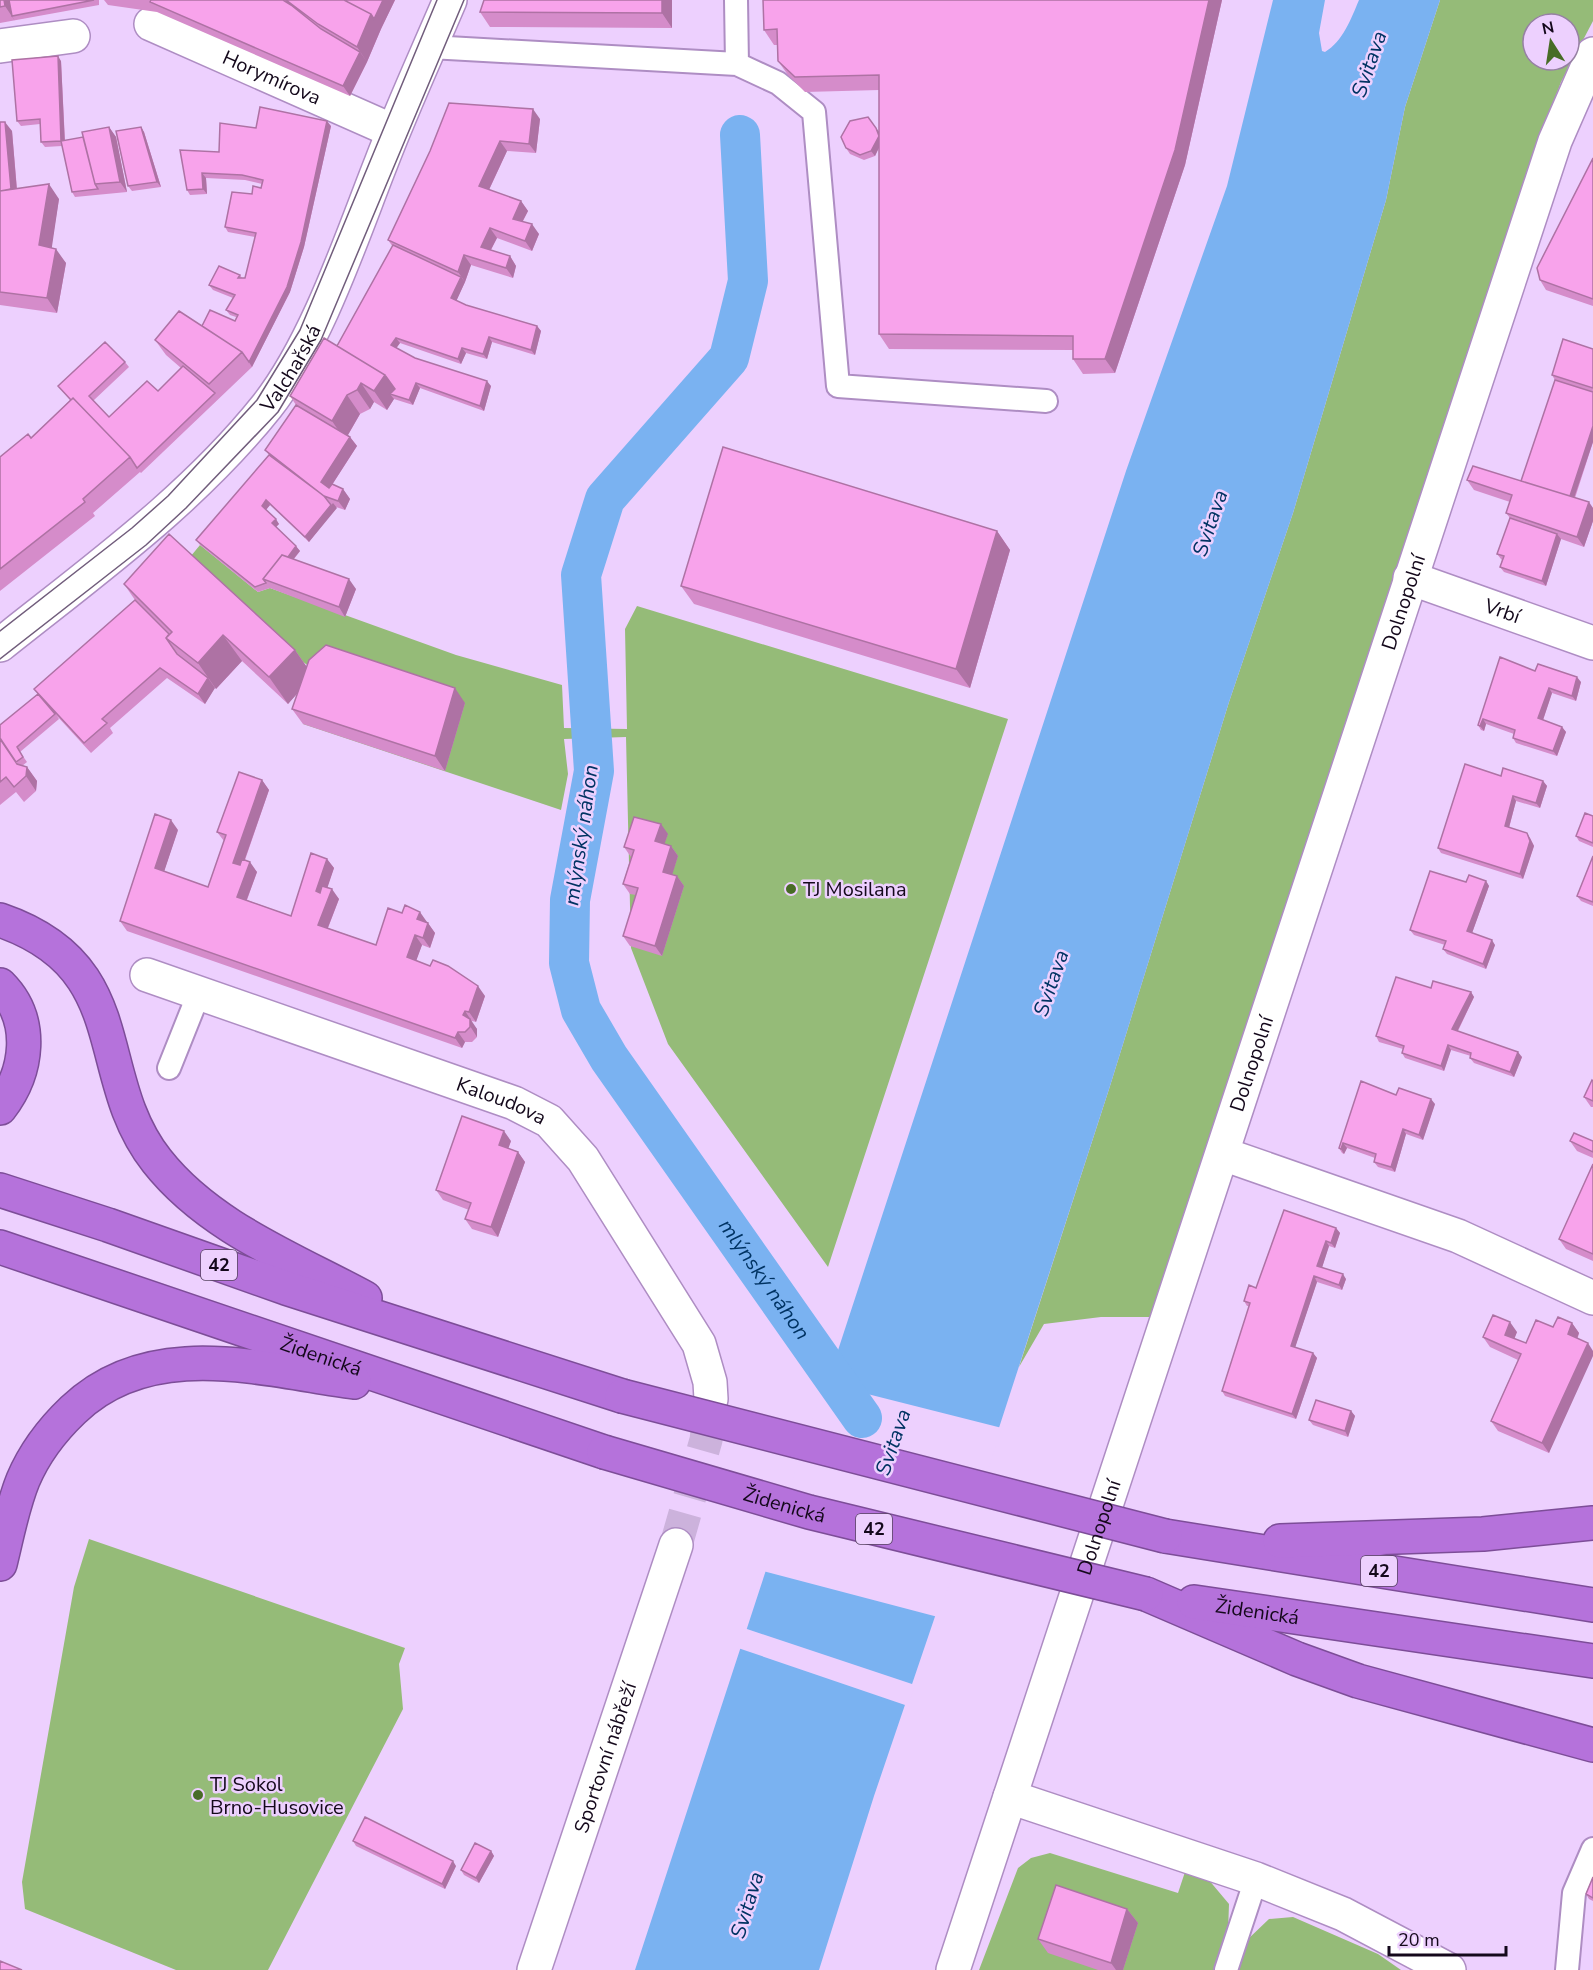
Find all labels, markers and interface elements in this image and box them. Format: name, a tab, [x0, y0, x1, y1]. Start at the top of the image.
north arrow	[1521, 12, 1581, 72]
text: N	[1540, 16, 1556, 40]
water label: Svitava	[1345, 27, 1393, 101]
street label: Horymírova	[218, 44, 325, 111]
street label: Valchařská	[253, 320, 327, 418]
water label: Svitava	[1186, 486, 1234, 560]
street label: Dolnopolní	[1375, 550, 1432, 653]
street label: Vrbí	[1480, 592, 1525, 630]
water label: mlýnský náhon	[557, 763, 605, 907]
place label: TJ Mosilana	[803, 876, 907, 903]
marker: TJ Mosilana	[784, 882, 798, 896]
water label: Svitava	[1027, 946, 1075, 1020]
street label: Dolnopolní	[1223, 1011, 1280, 1115]
street label: Kaloudova	[453, 1070, 551, 1131]
water label: mlýnský náhon	[712, 1213, 817, 1345]
road number: 42	[201, 1250, 237, 1280]
street label: Židenická	[277, 1330, 365, 1382]
water label: Svitava	[869, 1405, 917, 1479]
street label: Dolnopolní	[1070, 1475, 1127, 1579]
street label: Židenická	[740, 1480, 828, 1529]
road number: 42	[856, 1514, 892, 1544]
road number: 42	[1361, 1556, 1397, 1586]
street label: Židenická	[1214, 1592, 1301, 1631]
street label: Sportovní nábřeží	[567, 1677, 643, 1836]
place label: TJ Sokol Brno-Husovice	[210, 1771, 344, 1821]
marker: TJ Sokol Brno-Husovice	[191, 1788, 205, 1802]
water label: Svitava	[724, 1868, 770, 1942]
scale bar	[1389, 1919, 1506, 1957]
text: 20 m	[1398, 1928, 1440, 1952]

